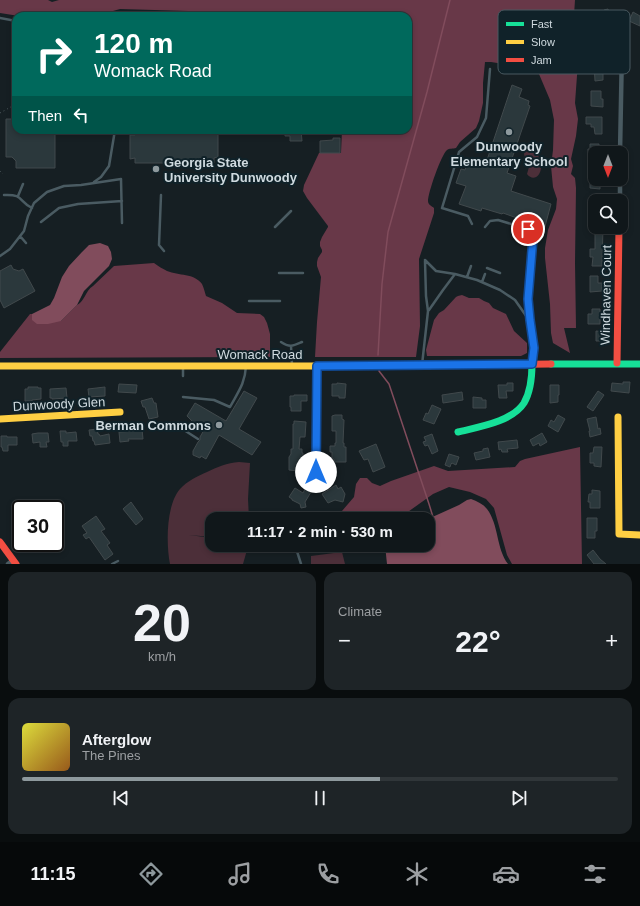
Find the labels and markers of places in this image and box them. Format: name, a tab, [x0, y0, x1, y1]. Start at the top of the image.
marker: Dunwoody Elementary School	[504, 127, 514, 137]
place label: Dunwoody Elementary School	[450, 139, 568, 169]
place label: Georgia State University Dunwoody	[164, 155, 298, 185]
marker: Georgia State University Dunwoody	[151, 164, 161, 174]
pin	[511, 212, 545, 246]
place label: Berman Commons	[95, 418, 211, 433]
marker: Berman Commons	[214, 420, 224, 430]

